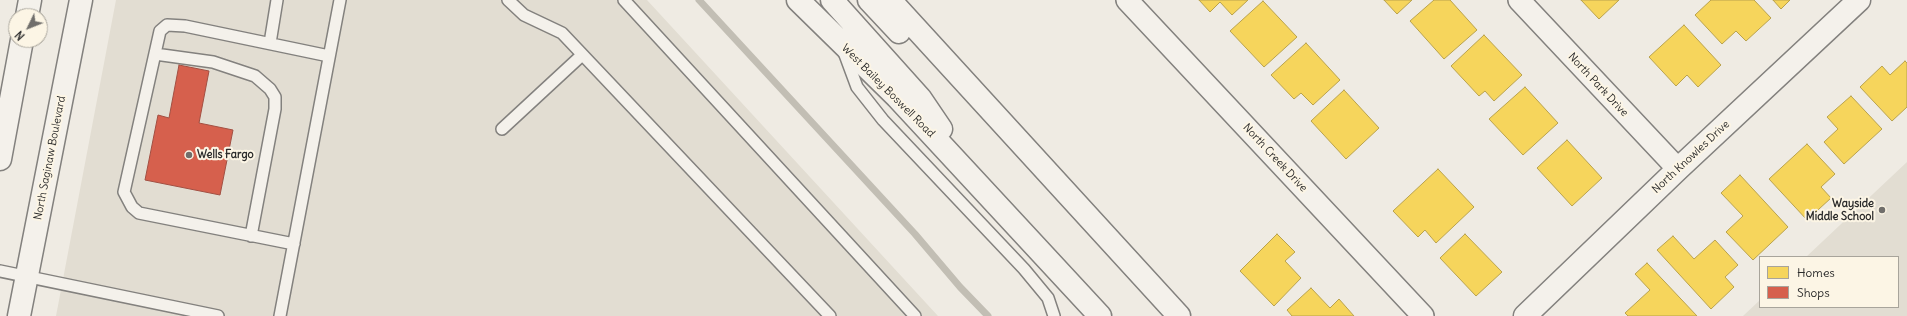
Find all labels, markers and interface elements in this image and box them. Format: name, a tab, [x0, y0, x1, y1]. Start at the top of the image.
north arrow	[8, 8, 48, 48]
text: N	[12, 28, 28, 43]
street label: West Bailey Boswell Road	[839, 42, 937, 140]
street label: North Park Drive	[1565, 50, 1631, 120]
street label: North Saginaw Boulevard	[31, 95, 69, 221]
street label: North Knowles Drive	[1650, 118, 1732, 196]
street label: North Creek Drive	[1240, 121, 1310, 195]
place label: Wells Fargo	[197, 148, 254, 162]
marker: Wells Fargo	[184, 150, 194, 160]
place label: Wayside Middle School	[1806, 197, 1874, 223]
marker: Wayside Middle School	[1877, 205, 1887, 215]
legend	[1759, 256, 1899, 308]
text: Homes	[1797, 265, 1835, 280]
text: Shops	[1797, 285, 1830, 300]

